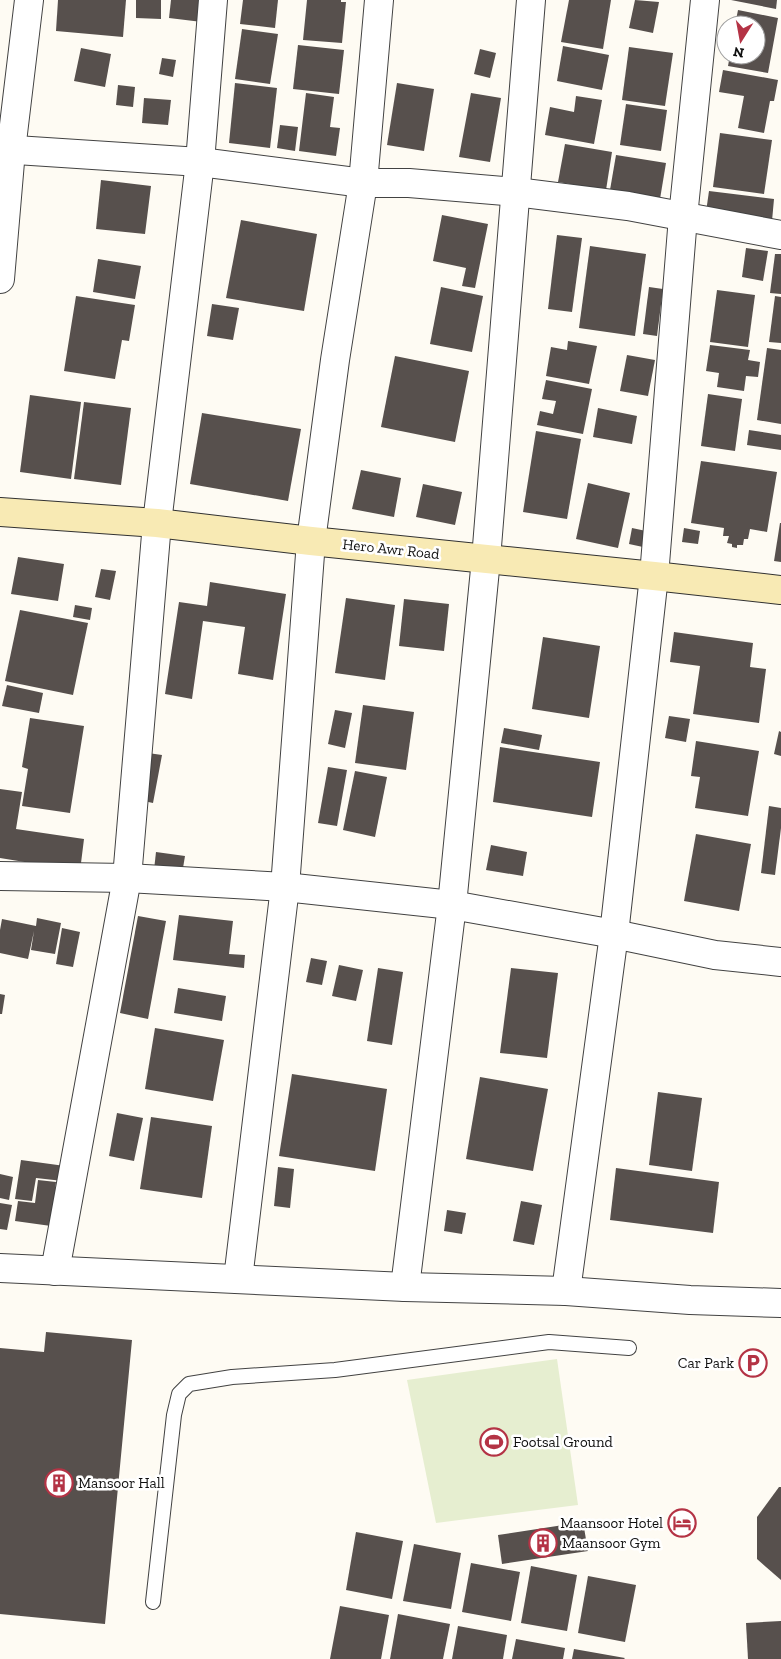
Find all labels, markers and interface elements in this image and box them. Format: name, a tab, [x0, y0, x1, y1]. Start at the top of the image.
north arrow	[716, 15, 766, 65]
text: N	[731, 43, 745, 62]
street label: Hero Awr Road	[342, 535, 441, 563]
parking icon: Car Park	[738, 1348, 768, 1378]
place label: Car Park	[678, 1354, 734, 1372]
sports icon: Footsal Ground	[479, 1427, 509, 1457]
place label: Footsal Ground	[513, 1433, 614, 1451]
building icon: Mansoor Hall	[44, 1468, 74, 1498]
place label: Mansoor Hall	[78, 1474, 165, 1492]
hotel icon: Maansoor Hotel	[667, 1508, 697, 1538]
place label: Maansoor Hotel	[560, 1514, 663, 1532]
building icon: Maansoor Gym	[528, 1528, 558, 1558]
place label: Maansoor Gym	[562, 1534, 661, 1552]

